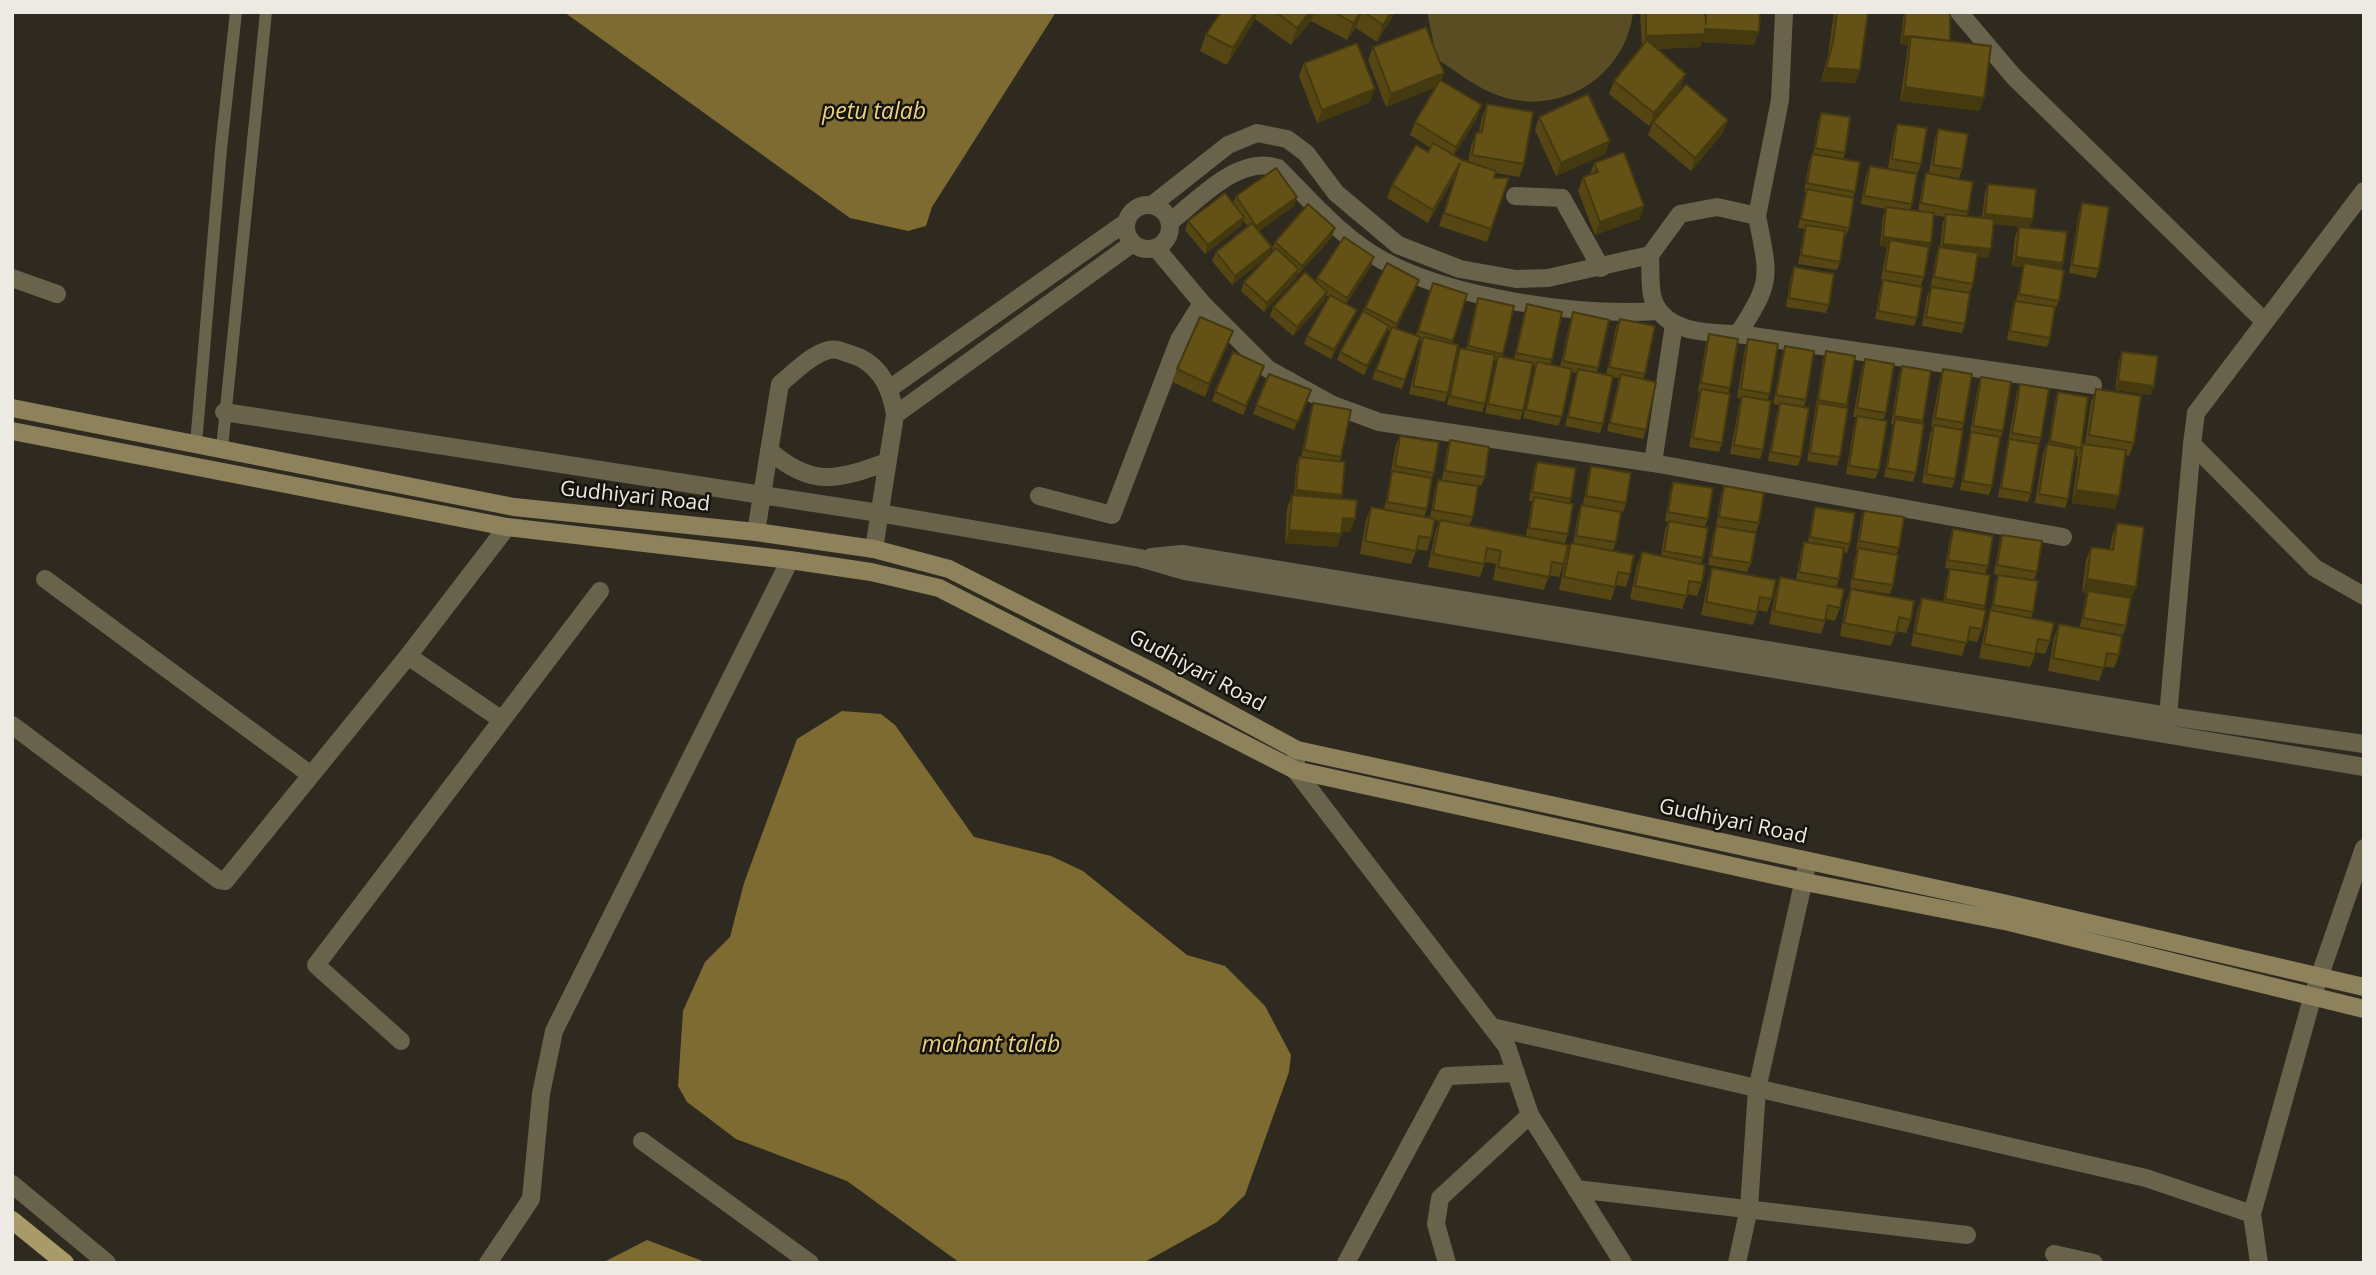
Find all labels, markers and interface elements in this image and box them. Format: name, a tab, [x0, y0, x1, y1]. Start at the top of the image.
water label: petu talab	[822, 98, 926, 126]
street label: Gudhiyari Road	[559, 477, 711, 517]
street label: Gudhiyari Road	[1125, 624, 1269, 718]
street label: Gudhiyari Road	[1657, 794, 1809, 850]
water label: mahant talab	[922, 1031, 1060, 1059]

